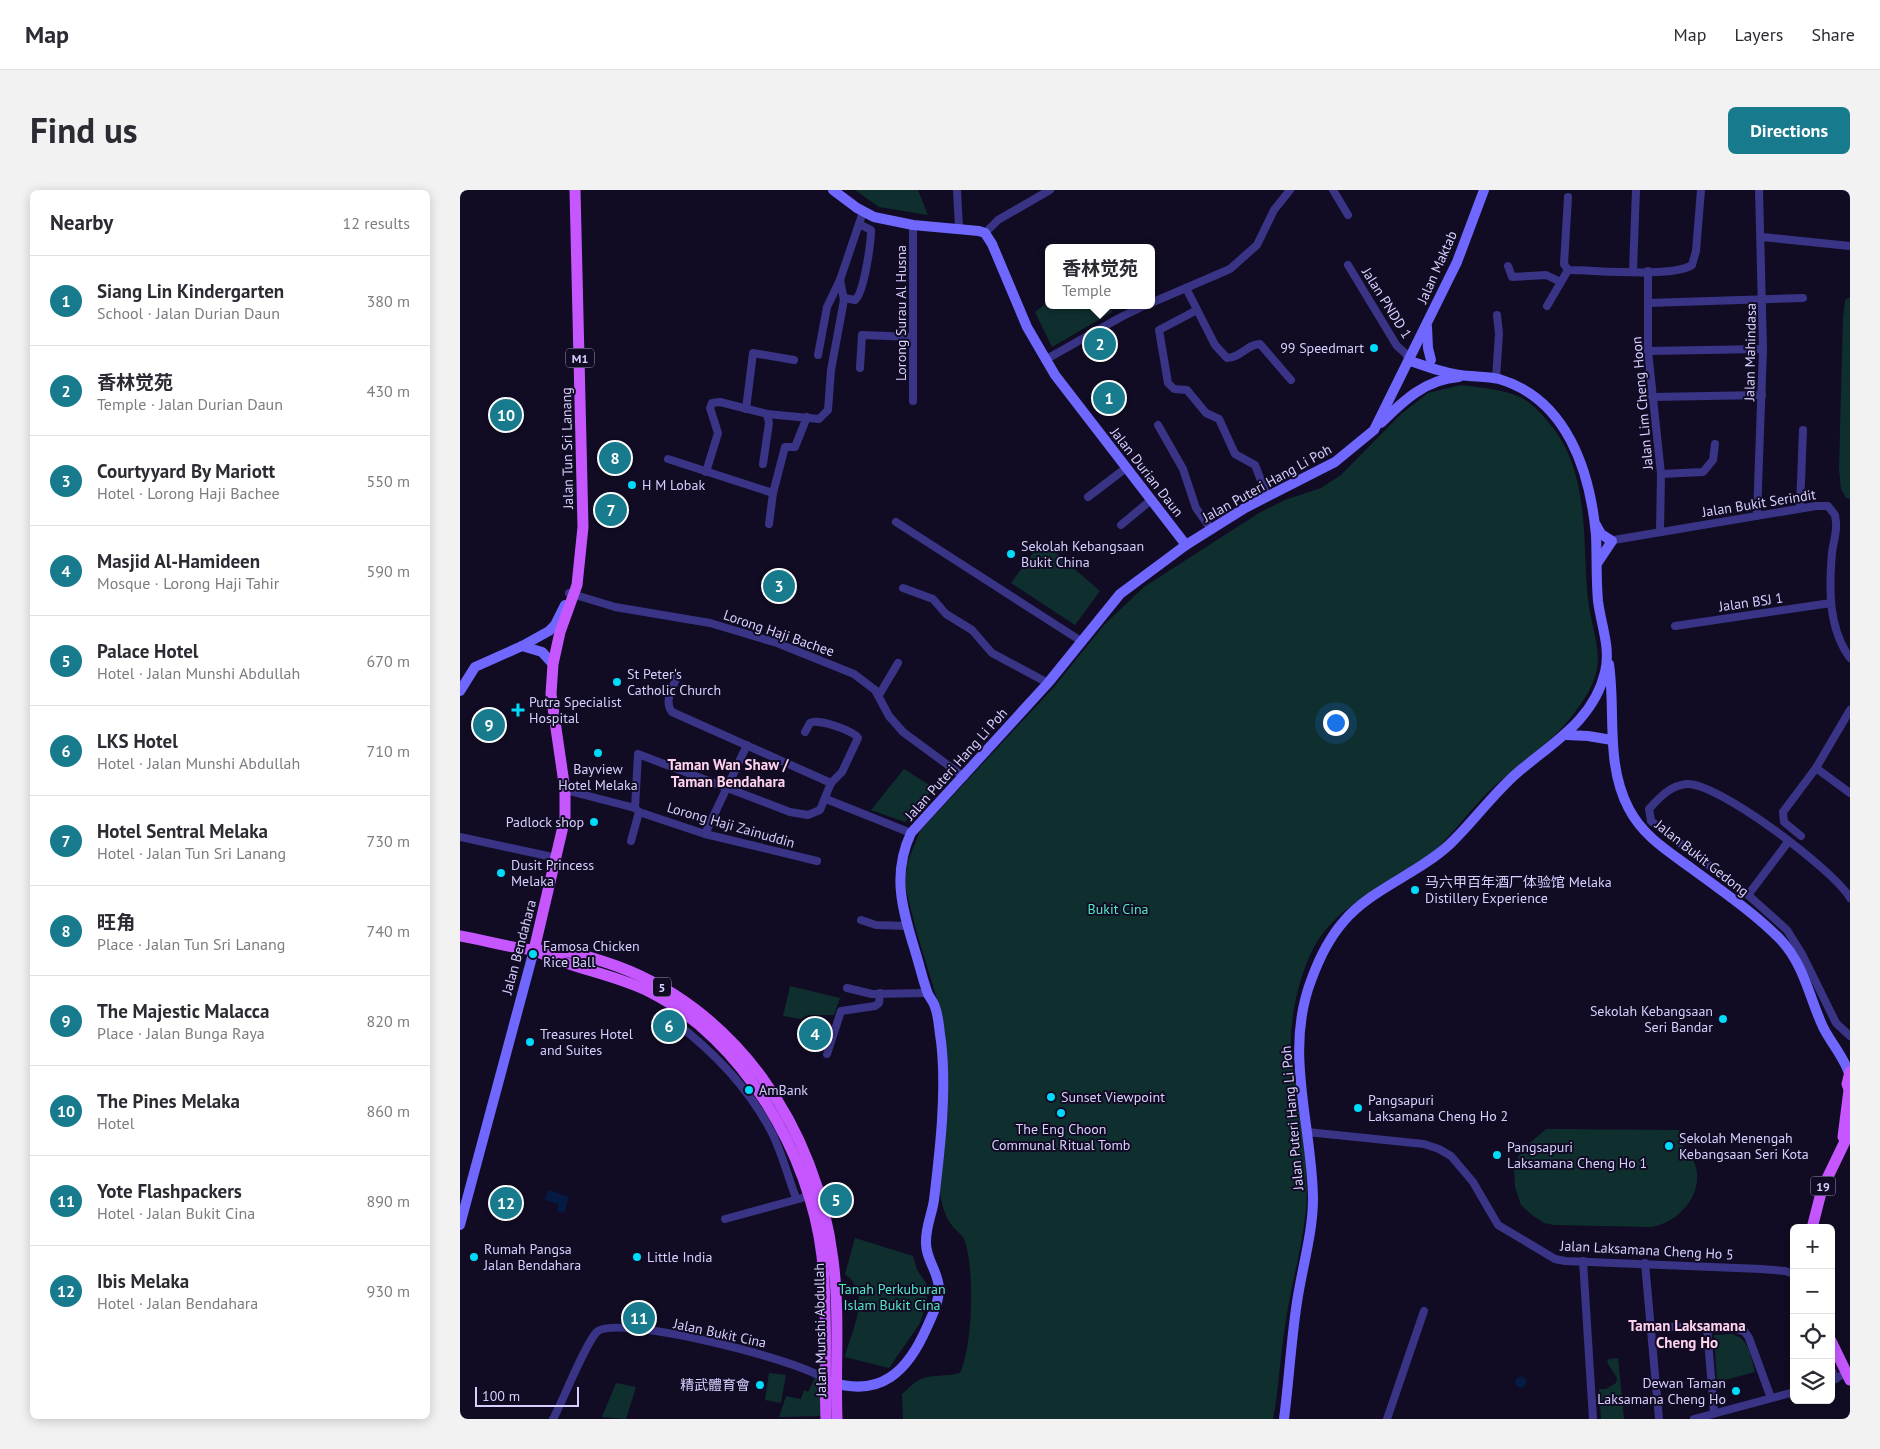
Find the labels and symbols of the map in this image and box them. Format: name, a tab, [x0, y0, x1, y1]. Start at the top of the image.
street label: Jalan Maktab	[1413, 228, 1461, 307]
street label: Lorong Surau Al Husna	[892, 245, 910, 381]
street label: Jalan PNDD 1	[1358, 263, 1416, 342]
street label: Jalan Mahindasa	[1740, 303, 1760, 402]
pin: 2	[1084, 325, 1116, 363]
street label: Jalan Lim Cheng Hoon	[1627, 336, 1657, 471]
place label: 99 Speedmart	[1280, 339, 1364, 357]
marker: 99 Speedmart	[1368, 342, 1380, 354]
road number: M1	[566, 348, 594, 368]
pin: 1	[1093, 379, 1125, 417]
street label: Jalan Tun Sri Lanang	[557, 387, 577, 510]
pin: 10	[490, 396, 522, 434]
street label: Jalan Durian Daun	[1106, 423, 1187, 520]
pin: 8	[599, 439, 631, 477]
street label: Jalan Puteri Hang Li Poh	[1198, 440, 1335, 526]
place label: H M Lobak	[642, 476, 705, 494]
marker: H M Lobak	[626, 479, 638, 491]
street label: Jalan Bukit Serindit	[1700, 485, 1817, 521]
pin: 7	[595, 491, 627, 529]
place label: Sekolah Kebangsaan Bukit China	[1021, 537, 1144, 571]
marker: Sekolah Kebangsaan Bukit China	[1005, 548, 1017, 560]
pin: 3	[763, 567, 795, 605]
street label: Jalan BSJ 1	[1717, 589, 1784, 616]
street label: Lorong Haji Bachee	[721, 606, 837, 660]
place label: St Peter's Catholic Church	[627, 665, 721, 699]
marker: St Peter's Catholic Church	[611, 676, 623, 688]
place label: Putra Specialist Hospital	[529, 693, 622, 727]
marker: Putra Specialist Hospital	[511, 703, 525, 717]
street label: Jalan Puteri Hang Li Poh	[900, 704, 1011, 825]
pin: 9	[473, 706, 505, 744]
your location	[1323, 710, 1349, 736]
marker: Bayview Hotel Melaka	[592, 747, 604, 759]
district label: Taman Wan Shaw / Taman Bendahara	[667, 755, 789, 791]
place label: Bayview Hotel Melaka	[558, 760, 638, 794]
street label: Lorong Haji Zainuddin	[665, 798, 797, 852]
place label: Padlock shop	[506, 813, 584, 831]
street label: Jalan Bukit Gedong	[1651, 815, 1752, 900]
marker: Padlock shop	[588, 816, 600, 828]
place label: Dusit Princess Melaka	[511, 856, 594, 890]
marker: Dusit Princess Melaka	[495, 867, 507, 879]
place label: 马六甲百年酒厂体验馆 Melaka Distillery Experience	[1425, 873, 1612, 907]
marker: 马六甲百年酒厂体验馆 Melaka Distillery Experience	[1409, 884, 1421, 896]
street label: Jalan Bendahara	[497, 898, 540, 997]
park label: Bukit Cina	[1087, 900, 1149, 918]
place label: Famosa Chicken Rice Ball	[543, 937, 640, 971]
marker: Famosa Chicken Rice Ball	[527, 948, 539, 960]
road number: 5	[653, 978, 671, 996]
place label: Sekolah Kebangsaan Seri Bandar	[1590, 1002, 1713, 1036]
pin: 6	[653, 1007, 685, 1045]
marker: Sekolah Kebangsaan Seri Bandar	[1717, 1013, 1729, 1025]
pin: 4	[799, 1015, 831, 1053]
place label: Treasures Hotel and Suites	[540, 1025, 633, 1059]
marker: Treasures Hotel and Suites	[524, 1036, 536, 1048]
street label: Jalan Puteri Hang Li Poh	[1277, 1045, 1307, 1192]
place label: AmBank	[759, 1081, 808, 1099]
marker: AmBank	[743, 1084, 755, 1096]
place label: Sunset Viewpoint	[1061, 1088, 1165, 1106]
marker: Sunset Viewpoint	[1045, 1091, 1057, 1103]
place label: Pangsapuri Laksamana Cheng Ho 2	[1368, 1091, 1508, 1125]
marker: Pangsapuri Laksamana Cheng Ho 2	[1352, 1102, 1364, 1114]
marker: The Eng Choon Communal Ritual Tomb	[1055, 1107, 1067, 1119]
place label: The Eng Choon Communal Ritual Tomb	[992, 1120, 1130, 1154]
place label: Sekolah Menengah Kebangsaan Seri Kota	[1679, 1129, 1809, 1163]
place label: Pangsapuri Laksamana Cheng Ho 1	[1507, 1138, 1647, 1172]
marker: Sekolah Menengah Kebangsaan Seri Kota	[1663, 1140, 1675, 1152]
marker: Pangsapuri Laksamana Cheng Ho 1	[1491, 1149, 1503, 1161]
road number: 19	[1810, 1176, 1836, 1196]
pin: 5	[820, 1181, 852, 1219]
pin: 12	[490, 1184, 522, 1222]
street label: Jalan Laksamana Cheng Ho 5	[1559, 1236, 1734, 1264]
place label: Rumah Pangsa Jalan Bendahara	[483, 1240, 581, 1274]
place label: Little India	[647, 1248, 712, 1266]
marker: Rumah Pangsa Jalan Bendahara	[468, 1251, 480, 1263]
marker: Little India	[631, 1251, 643, 1263]
street label: Jalan Munshi Abdullah	[810, 1263, 830, 1398]
park label: Tanah Perkuburan Islam Bukit Cina	[838, 1280, 946, 1314]
pin: 11	[623, 1299, 655, 1337]
street label: Jalan Bukit Cina	[671, 1314, 768, 1352]
district label: Taman Laksamana Cheng Ho	[1628, 1316, 1746, 1352]
place label: Dewan Taman Laksamana Cheng Ho	[1597, 1374, 1726, 1408]
place label: 精武體育會	[680, 1376, 750, 1394]
marker: 精武體育會	[754, 1379, 766, 1391]
scale bar	[475, 1384, 579, 1407]
marker: Dewan Taman Laksamana Cheng Ho	[1730, 1385, 1742, 1397]

